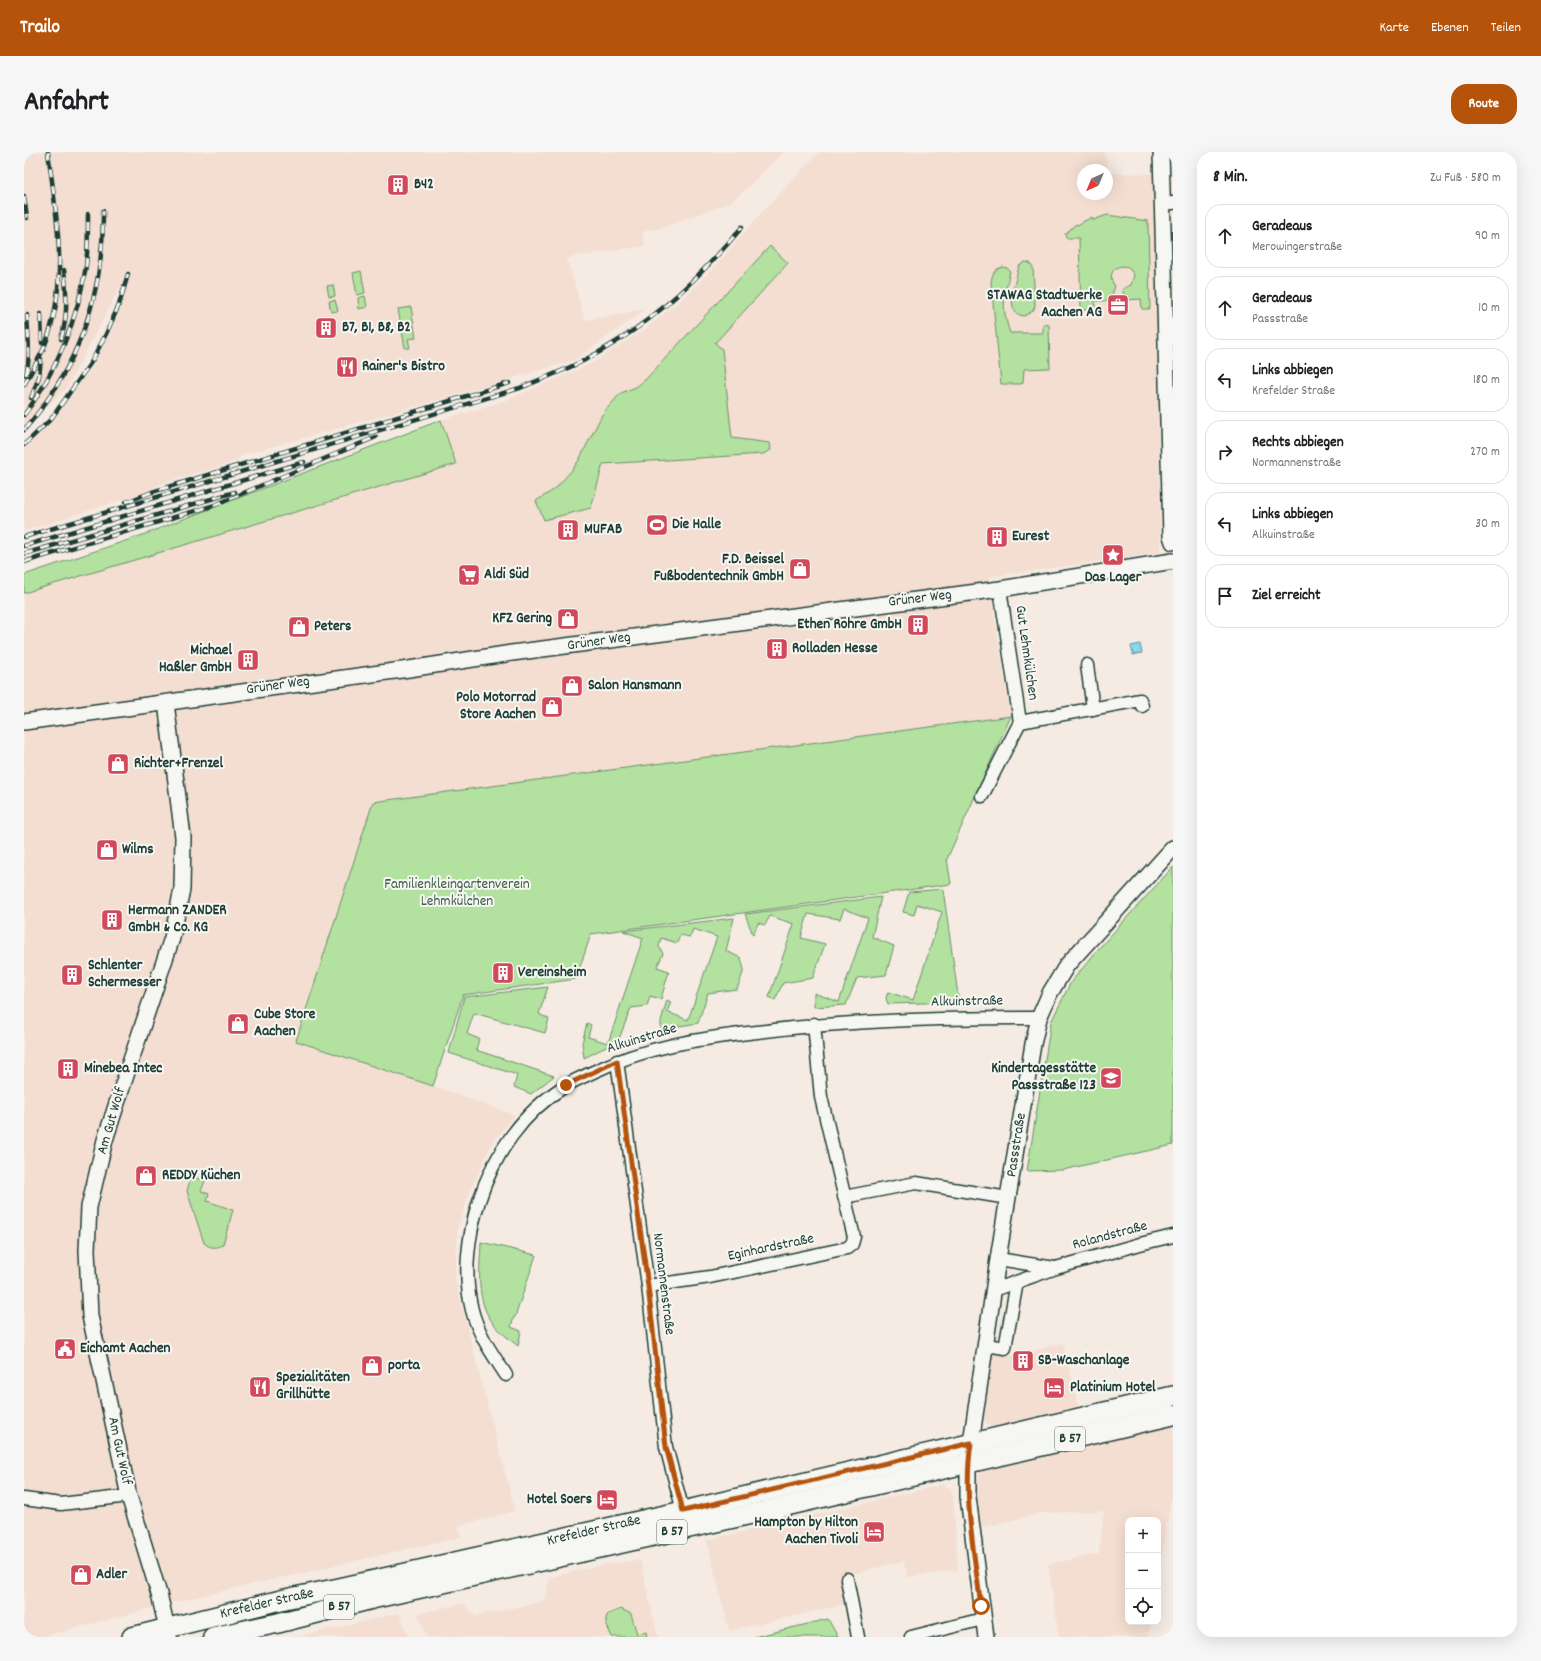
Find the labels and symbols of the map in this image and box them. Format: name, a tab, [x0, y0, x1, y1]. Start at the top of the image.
north arrow	[1077, 164, 1113, 200]
building icon: B42	[385, 172, 411, 198]
place label: B42	[414, 174, 434, 196]
place label: STAWAG Stadtwerke Aachen AG	[987, 285, 1102, 324]
office icon: STAWAG Stadtwerke Aachen AG	[1105, 292, 1131, 318]
building icon: B7, B1, B8, B2	[313, 315, 339, 341]
place label: B7, B1, B8, B2	[342, 317, 411, 339]
restaurant icon: Rainer's Bistro	[334, 354, 360, 380]
place label: Rainer's Bistro	[362, 356, 445, 378]
sports icon: Die Halle	[644, 512, 670, 538]
place label: Die Halle	[672, 514, 721, 536]
building icon: MUFAB	[555, 517, 581, 543]
place label: MUFAB	[584, 519, 622, 541]
building icon: Eurest	[984, 524, 1010, 550]
place label: Eurest	[1012, 526, 1050, 548]
place icon: Das Lager	[1100, 542, 1126, 568]
place label: F.D. Beissel Fußbodentechnik GmbH	[654, 549, 784, 588]
shop icon: F.D. Beissel Fußbodentechnik GmbH	[787, 556, 813, 582]
supermarket icon: Aldi Süd	[456, 562, 482, 588]
place label: Aldi Süd	[484, 564, 529, 586]
place label: Das Lager	[1085, 567, 1142, 589]
street label: Grüner Weg	[887, 584, 953, 614]
street label: Gut Lehmkülchen	[1008, 604, 1044, 702]
shop icon: KFZ Gering	[555, 606, 581, 632]
place label: KFZ Gering	[492, 608, 552, 630]
building icon: Ethen Rohre GmbH	[905, 612, 931, 638]
shop icon: Peters	[286, 614, 312, 640]
place label: Ethen Rohre GmbH	[797, 614, 902, 636]
place label: Peters	[314, 616, 351, 638]
street label: Grüner Weg	[566, 627, 632, 657]
building icon: Rolladen Hesse	[764, 636, 790, 662]
place label: Rolladen Hesse	[792, 638, 878, 660]
place label: Michael Haßler GmbH	[159, 640, 232, 679]
building icon: Michael Haßler GmbH	[235, 647, 261, 673]
street label: Grüner Weg	[245, 671, 311, 701]
shop icon: Salon Hansmann	[559, 673, 585, 699]
place label: Salon Hansmann	[588, 675, 681, 697]
place label: Polo Motorrad Store Aachen	[456, 687, 536, 726]
shop icon: Polo Motorrad Store Aachen	[539, 694, 565, 720]
shop icon: Richter+Frenzel	[105, 751, 131, 777]
place label: Richter+Frenzel	[134, 753, 223, 775]
shop icon: Wilms	[94, 837, 120, 863]
place label: Wilms	[122, 839, 154, 861]
park label: Familienkleingartenverein Lehmkülchen	[384, 874, 530, 913]
place label: Hermann ZANDER GmbH & Co. KG	[128, 900, 227, 939]
building icon: Hermann ZANDER GmbH & Co. KG	[99, 907, 125, 933]
place label: Schlenter Schermesser	[88, 955, 162, 994]
building icon: Vereinsheim	[490, 960, 516, 986]
building icon: Schlenter Schermesser	[59, 962, 85, 988]
place label: Vereinsheim	[518, 962, 587, 984]
street label: Alkuinstraße	[931, 990, 1004, 1014]
place label: Cube Store Aachen	[254, 1004, 316, 1043]
shop icon: Cube Store Aachen	[225, 1011, 251, 1037]
street label: Alkuinstraße	[604, 1018, 680, 1060]
building icon: Minebea Intec	[55, 1056, 81, 1082]
place label: Minebea Intec	[84, 1058, 162, 1080]
place label: Kindertagesstätte Passstraße 123	[991, 1058, 1096, 1097]
school or university icon: Kindertagesstätte Passstraße 123	[1098, 1065, 1124, 1091]
route end	[557, 1076, 575, 1094]
street label: Am Gut Wolf	[92, 1084, 132, 1157]
street label: Passstraße	[1001, 1111, 1033, 1179]
shop icon: REDDY Küchen	[133, 1163, 159, 1189]
place label: REDDY Küchen	[162, 1165, 240, 1187]
street label: Rolandstraße	[1070, 1215, 1150, 1257]
street label: Eginhardstraße	[726, 1228, 817, 1268]
street label: Normannenstraße	[646, 1232, 680, 1337]
public building icon: Eichamt Aachen	[52, 1336, 78, 1362]
place label: Eichamt Aachen	[80, 1338, 170, 1360]
building icon: SB-Waschanlage	[1010, 1348, 1036, 1374]
place label: SB-Waschanlage	[1038, 1350, 1130, 1372]
shop icon: porta	[359, 1353, 385, 1379]
place label: porta	[388, 1355, 421, 1377]
place label: Spezialitäten Grillhütte	[276, 1367, 350, 1406]
restaurant icon: Spezialitäten Grillhütte	[247, 1374, 273, 1400]
hotel icon: Platinium Hotel	[1041, 1375, 1067, 1401]
place label: Platinium Hotel	[1070, 1377, 1156, 1399]
street label: Am Gut Wolf	[101, 1415, 137, 1488]
road number: B 57	[1055, 1427, 1085, 1451]
hotel icon: Hotel Soers	[594, 1487, 620, 1513]
place label: Hotel Soers	[527, 1489, 592, 1511]
street label: Krefelder Straße	[545, 1509, 643, 1552]
place label: Hampton by Hilton Aachen Tivoli	[754, 1512, 858, 1551]
hotel icon: Hampton by Hilton Aachen Tivoli	[861, 1519, 887, 1545]
road number: B 57	[657, 1520, 687, 1544]
shop icon: Adler	[68, 1562, 94, 1588]
place label: Adler	[96, 1564, 127, 1586]
street label: Krefelder Straße	[218, 1582, 316, 1625]
road number: B 57	[324, 1595, 354, 1619]
route start	[972, 1597, 990, 1615]

